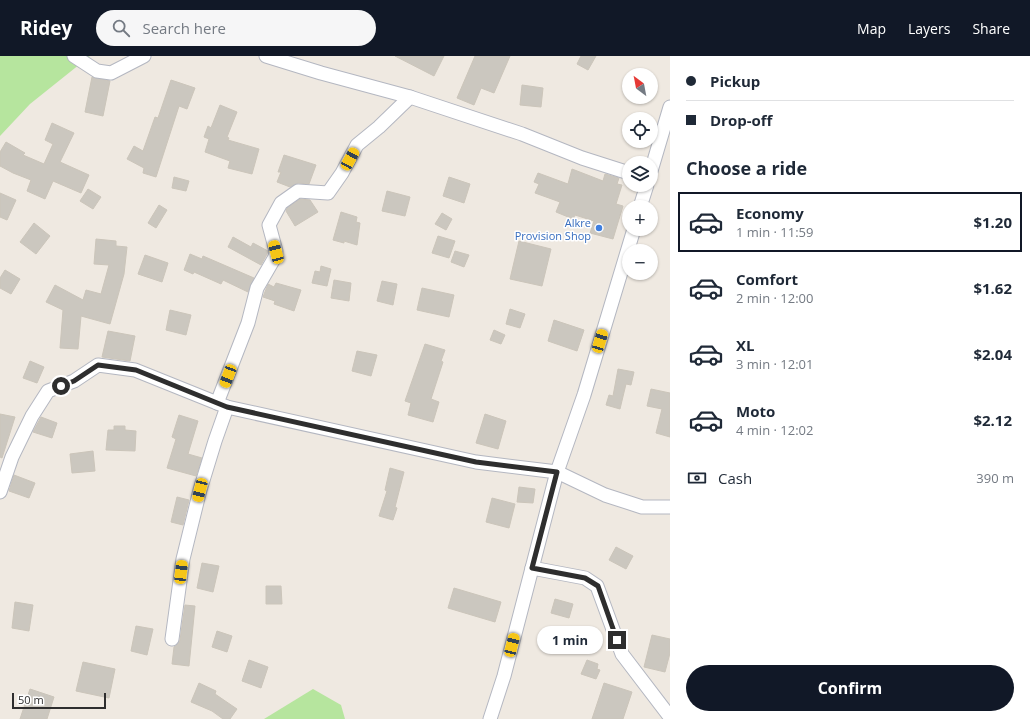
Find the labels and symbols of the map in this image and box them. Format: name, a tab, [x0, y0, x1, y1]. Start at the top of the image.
north arrow	[622, 68, 658, 104]
car	[339, 146, 361, 172]
place label: Alkre Provision Shop	[515, 215, 591, 243]
marker: Alkre Provision Shop	[594, 223, 604, 233]
car	[267, 239, 285, 265]
car	[591, 328, 609, 354]
car	[218, 363, 238, 389]
route start	[52, 377, 70, 395]
car	[191, 477, 209, 503]
car	[174, 559, 188, 585]
callout: 1 min	[537, 626, 603, 654]
route end	[608, 631, 626, 649]
car	[503, 632, 521, 658]
scale bar	[12, 691, 106, 710]

